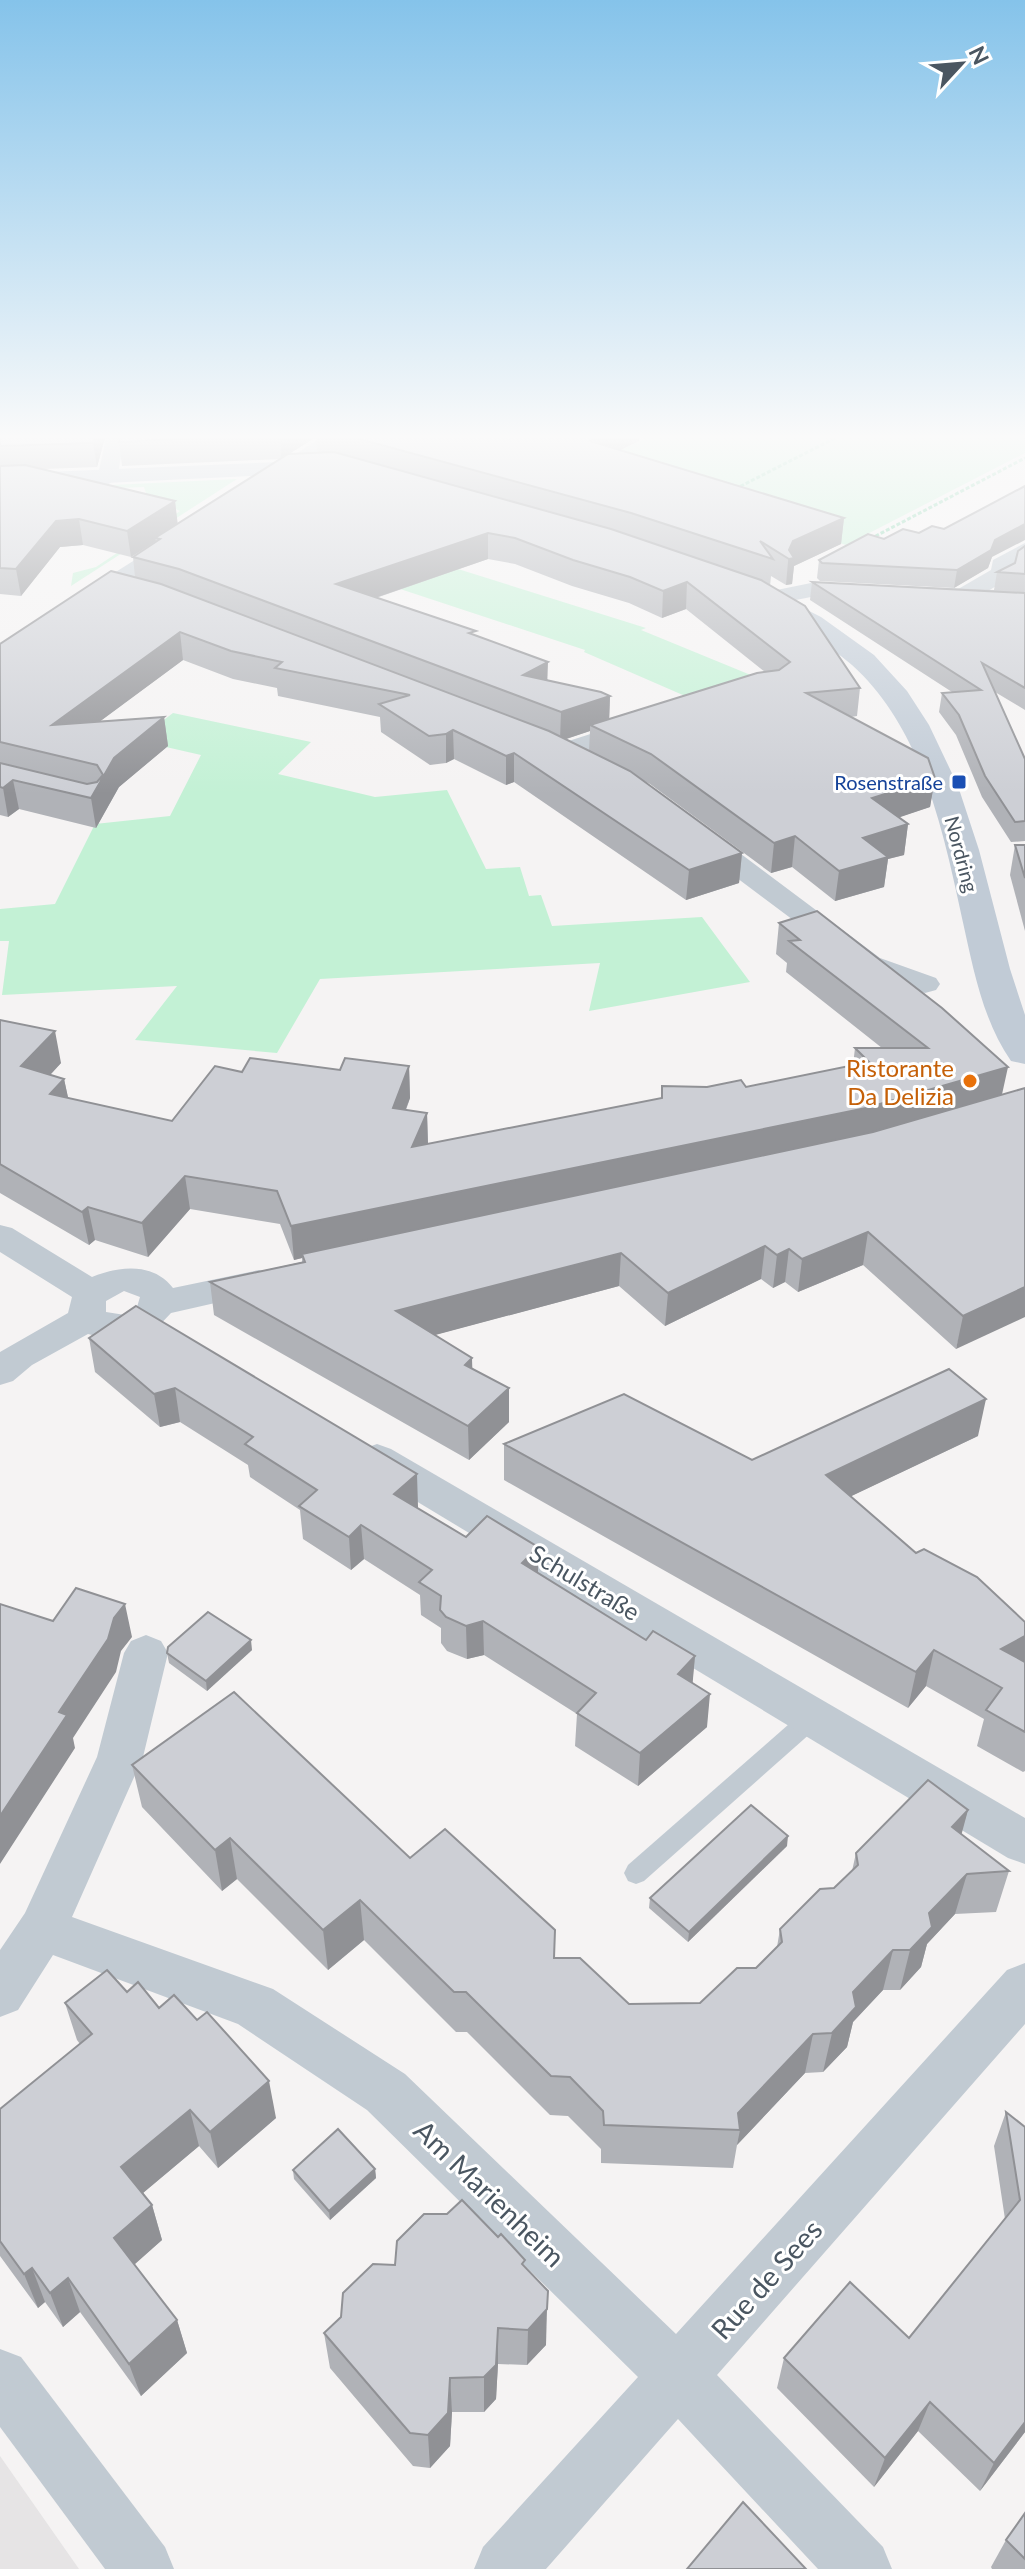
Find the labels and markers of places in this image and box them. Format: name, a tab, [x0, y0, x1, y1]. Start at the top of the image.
place label: Rosenstraße	[834, 770, 943, 794]
marker: Rosenstraße	[950, 773, 968, 791]
place label: Ristorante Da Delizia	[846, 1053, 954, 1110]
marker: Ristorante Da Delizia	[961, 1072, 979, 1090]

